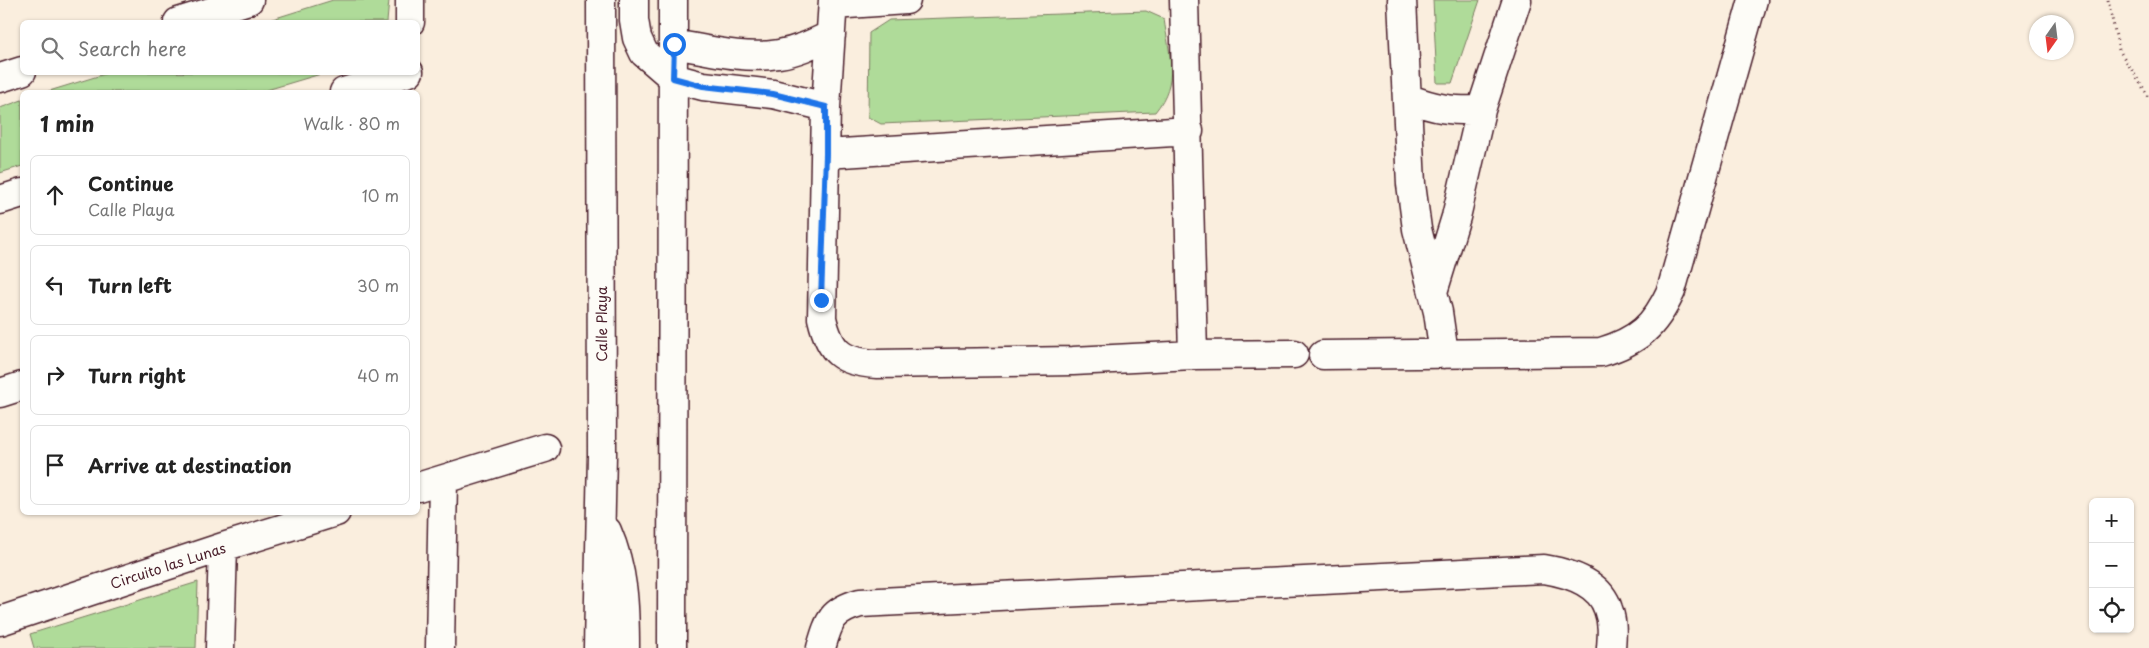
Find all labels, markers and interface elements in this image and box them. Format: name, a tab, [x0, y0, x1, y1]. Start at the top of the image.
north arrow	[2029, 15, 2074, 60]
search box	[20, 20, 420, 75]
route start	[663, 33, 686, 56]
icon: search	[38, 34, 66, 62]
text: Search here	[78, 34, 187, 62]
text: 1 min	[40, 107, 94, 139]
text: Walk · 80 m	[303, 111, 400, 135]
text: Continue	[88, 169, 174, 197]
icon: ahead	[41, 181, 69, 209]
text: 10 m	[362, 183, 399, 207]
text: Calle Playa	[88, 197, 175, 221]
icon: left	[41, 271, 69, 299]
text: Turn left	[88, 271, 172, 299]
text: 30 m	[357, 273, 399, 297]
street label: Calle Playa	[591, 286, 612, 362]
route end	[810, 289, 833, 312]
icon: right	[41, 361, 69, 389]
text: Turn right	[88, 361, 186, 389]
text: 40 m	[357, 363, 399, 387]
icon: arrive	[41, 451, 69, 479]
text: Arrive at destination	[88, 451, 292, 479]
map controls	[2089, 498, 2134, 633]
button: +	[2089, 498, 2134, 543]
street label: Circuito las Lunas	[107, 537, 228, 594]
button: −	[2089, 543, 2134, 588]
button: locate	[2089, 588, 2134, 633]

